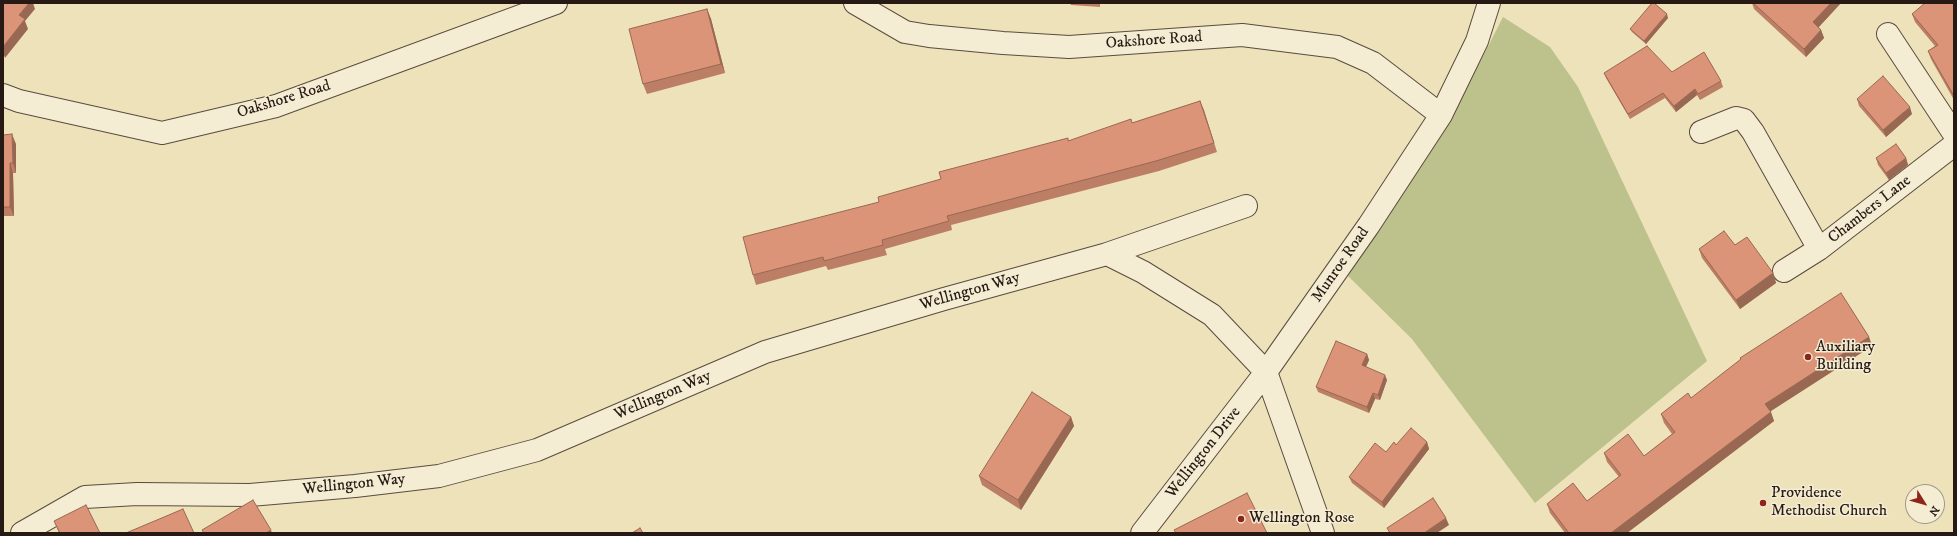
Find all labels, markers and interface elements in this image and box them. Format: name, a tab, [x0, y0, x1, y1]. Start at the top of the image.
street label: Oakshore Road	[1105, 28, 1203, 54]
street label: Oakshore Road	[235, 77, 333, 123]
street label: Chambers Lane	[1825, 172, 1915, 248]
street label: Munroe Road	[1308, 224, 1374, 306]
street label: Wellington Way	[918, 269, 1022, 315]
place label: Auxiliary Building	[1816, 338, 1875, 376]
marker: Auxiliary Building	[1803, 352, 1813, 362]
street label: Wellington Way	[612, 367, 714, 425]
street label: Wellington Drive	[1162, 403, 1246, 503]
street label: Wellington Way	[302, 470, 406, 500]
place label: Providence Methodist Church	[1771, 484, 1887, 522]
north arrow	[1905, 484, 1945, 524]
marker: Providence Methodist Church	[1758, 498, 1768, 508]
text: N	[1925, 503, 1942, 518]
place label: Wellington Rose	[1249, 509, 1354, 529]
marker: Wellington Rose	[1236, 514, 1246, 524]

